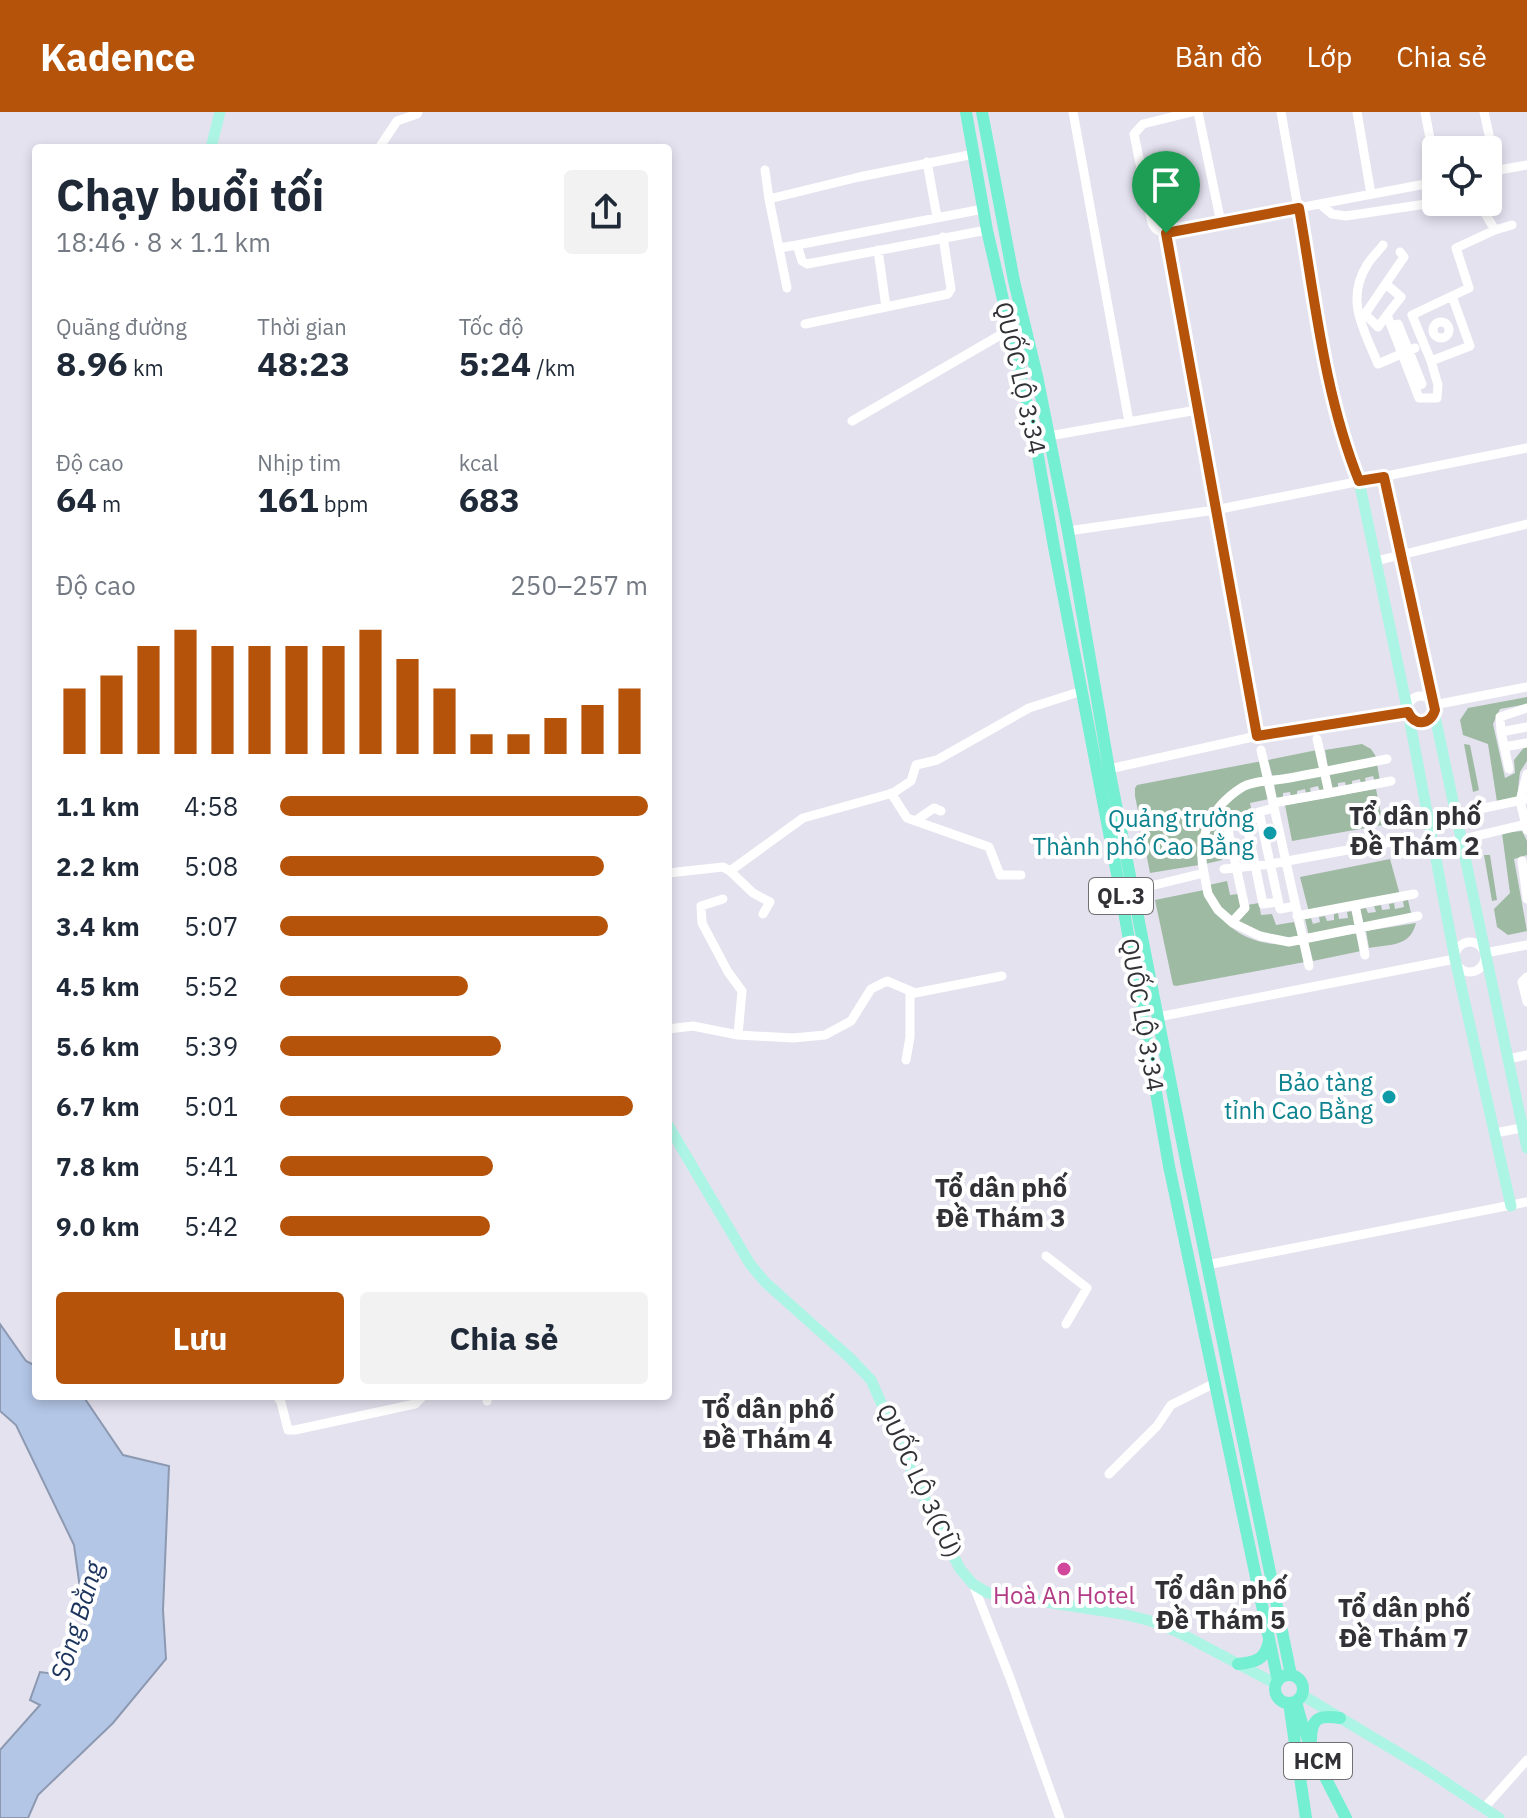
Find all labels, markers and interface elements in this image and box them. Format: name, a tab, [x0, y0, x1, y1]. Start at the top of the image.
text: Kadence	[40, 32, 196, 81]
text: Bản đồ	[1175, 38, 1262, 75]
text: Lớp	[1306, 38, 1352, 75]
text: Chia sẻ	[1396, 38, 1487, 75]
map controls	[1422, 136, 1502, 216]
button: locate	[1422, 136, 1502, 216]
pin	[1132, 151, 1200, 233]
icon: arrive	[1144, 163, 1188, 207]
text: Chạy buổi tối	[56, 166, 324, 223]
button: share	[564, 170, 648, 254]
text: 18:46 · 8 × 1.1 km	[56, 225, 271, 259]
street label: QUỐC LỘ 3;34	[988, 298, 1056, 457]
text: Quãng đường	[56, 312, 187, 341]
text: Thời gian	[257, 312, 347, 341]
text: Tốc độ	[459, 312, 524, 341]
text: 8.96	[56, 341, 128, 385]
text: 48:23	[257, 341, 350, 385]
text: 5:24	[459, 341, 531, 385]
text: km	[128, 353, 164, 382]
text: /km	[531, 353, 576, 382]
text: Độ cao	[56, 448, 123, 477]
text: Nhịp tim	[257, 448, 341, 477]
text: kcal	[459, 448, 499, 477]
text: 64	[56, 477, 97, 521]
text: 161	[257, 477, 319, 521]
text: 683	[459, 477, 520, 521]
text: m	[97, 489, 121, 518]
text: bpm	[319, 489, 368, 518]
text: Độ cao	[56, 568, 136, 602]
text: 250–257 m	[510, 568, 648, 602]
text: 1.1 km	[56, 789, 140, 823]
text: 4:58	[184, 789, 238, 823]
district label: Tổ dân phố Đề Thám 2	[1349, 798, 1483, 862]
place label: Quảng trường Thành phố Cao Bằng	[1033, 802, 1254, 862]
marker: Quảng trường Thành phố Cao Bằng	[1261, 824, 1279, 842]
text: 2.2 km	[56, 849, 140, 883]
text: 5:08	[184, 849, 238, 883]
road number: QL.3	[1089, 878, 1153, 914]
text: 3.4 km	[56, 909, 140, 943]
text: 5:07	[184, 909, 238, 943]
street label: QUỐC LỘ 3;34	[1114, 935, 1174, 1094]
text: 4.5 km	[56, 969, 140, 1003]
text: 5:52	[184, 969, 238, 1003]
text: 5.6 km	[56, 1029, 140, 1063]
text: 5:39	[184, 1029, 238, 1063]
place label: Bảo tàng tỉnh Cao Bằng	[1224, 1066, 1373, 1126]
marker: Bảo tàng tỉnh Cao Bằng	[1380, 1088, 1398, 1106]
text: 6.7 km	[56, 1089, 140, 1123]
text: 5:01	[184, 1089, 238, 1123]
text: 7.8 km	[56, 1149, 140, 1183]
text: 5:41	[184, 1149, 238, 1183]
district label: Tổ dân phố Đề Thám 3	[935, 1170, 1069, 1234]
text: 9.0 km	[56, 1209, 140, 1243]
text: 5:42	[184, 1209, 238, 1243]
button: Lưu	[56, 1292, 344, 1384]
button: Chia sẻ	[360, 1292, 648, 1384]
district label: Tổ dân phố Đề Thám 4	[702, 1391, 836, 1455]
street label: QUỐC LỘ 3(CŨ)	[870, 1398, 971, 1563]
water label: Sông Bằng	[42, 1555, 111, 1684]
marker: Hoà An Hotel	[1055, 1560, 1073, 1578]
district label: Tổ dân phố Đề Thám 5	[1155, 1572, 1289, 1636]
place label: Hoà An Hotel	[993, 1579, 1135, 1611]
district label: Tổ dân phố Đề Thám 7	[1338, 1590, 1472, 1654]
road number: HCM	[1284, 1743, 1352, 1779]

